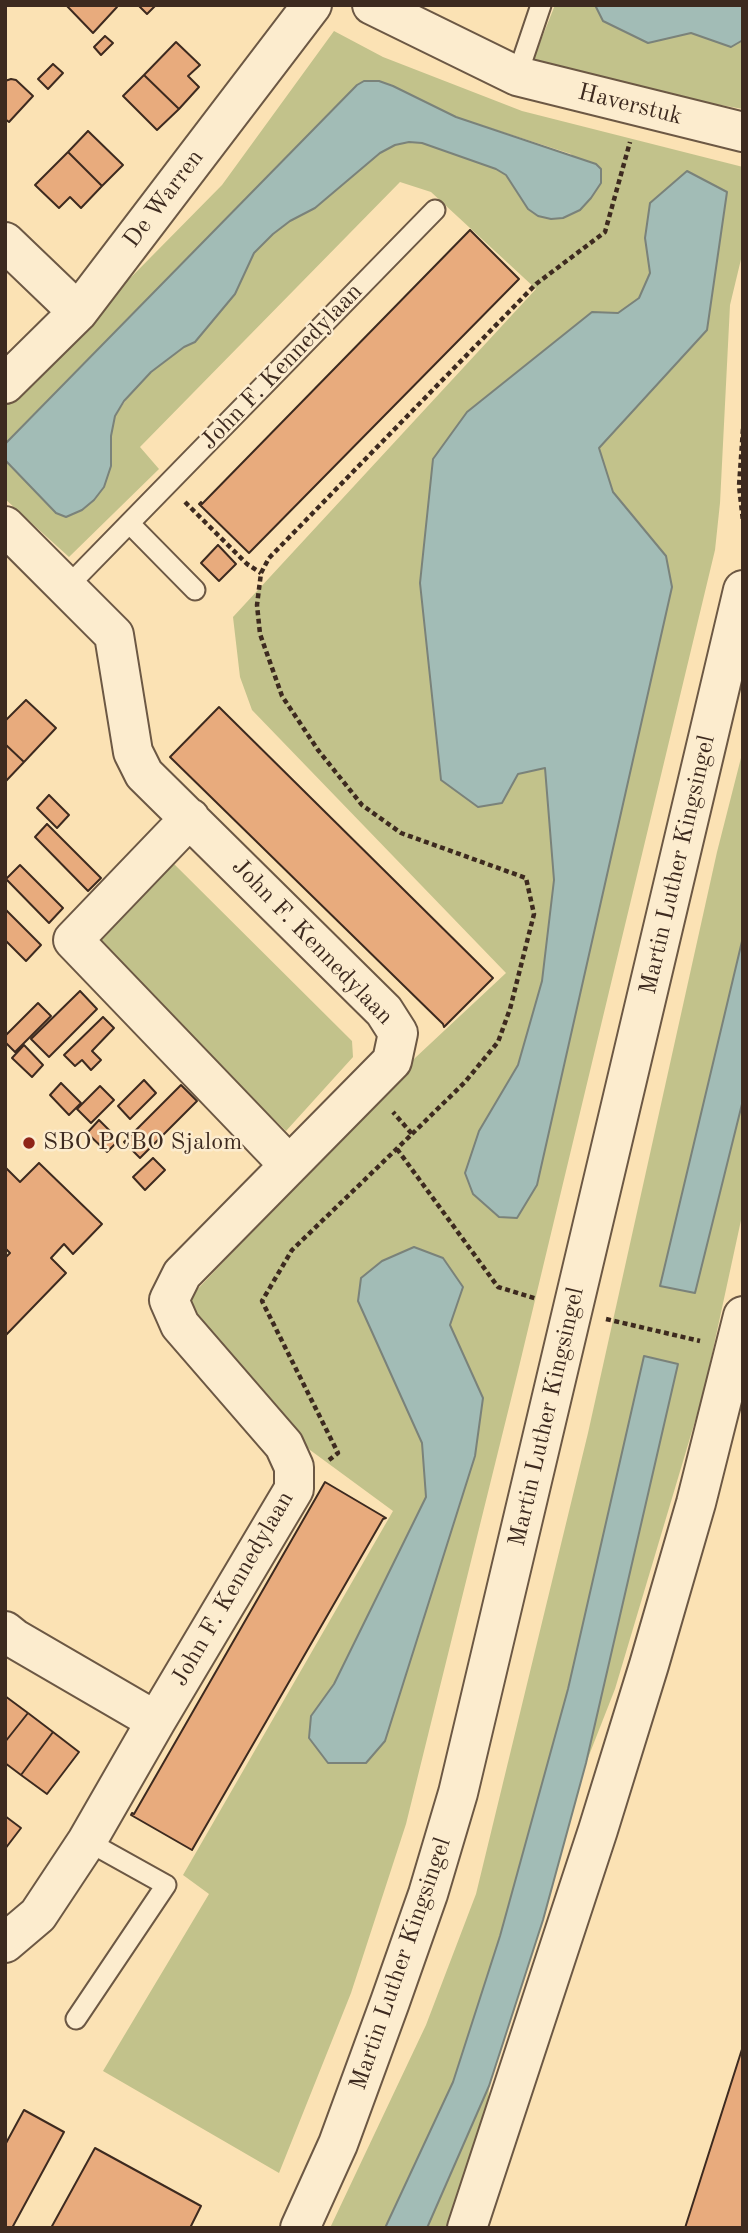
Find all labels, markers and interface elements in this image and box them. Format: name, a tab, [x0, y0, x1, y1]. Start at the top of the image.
street label: Haverstuk	[575, 78, 685, 132]
street label: De Warren	[118, 144, 210, 254]
street label: John F. Kennedylaan	[195, 278, 369, 456]
street label: Martin Luther Kingsingel	[634, 733, 722, 997]
street label: John F. Kennedylaan	[225, 853, 399, 1031]
place label: SBO PCBO Sjalom	[43, 1129, 242, 1157]
marker: SBO PCBO Sjalom	[21, 1135, 37, 1151]
street label: Martin Luther Kingsingel	[503, 1285, 591, 1549]
street label: John F. Kennedylaan	[166, 1487, 300, 1691]
street label: Martin Luther Kingsingel	[344, 1834, 458, 2094]

